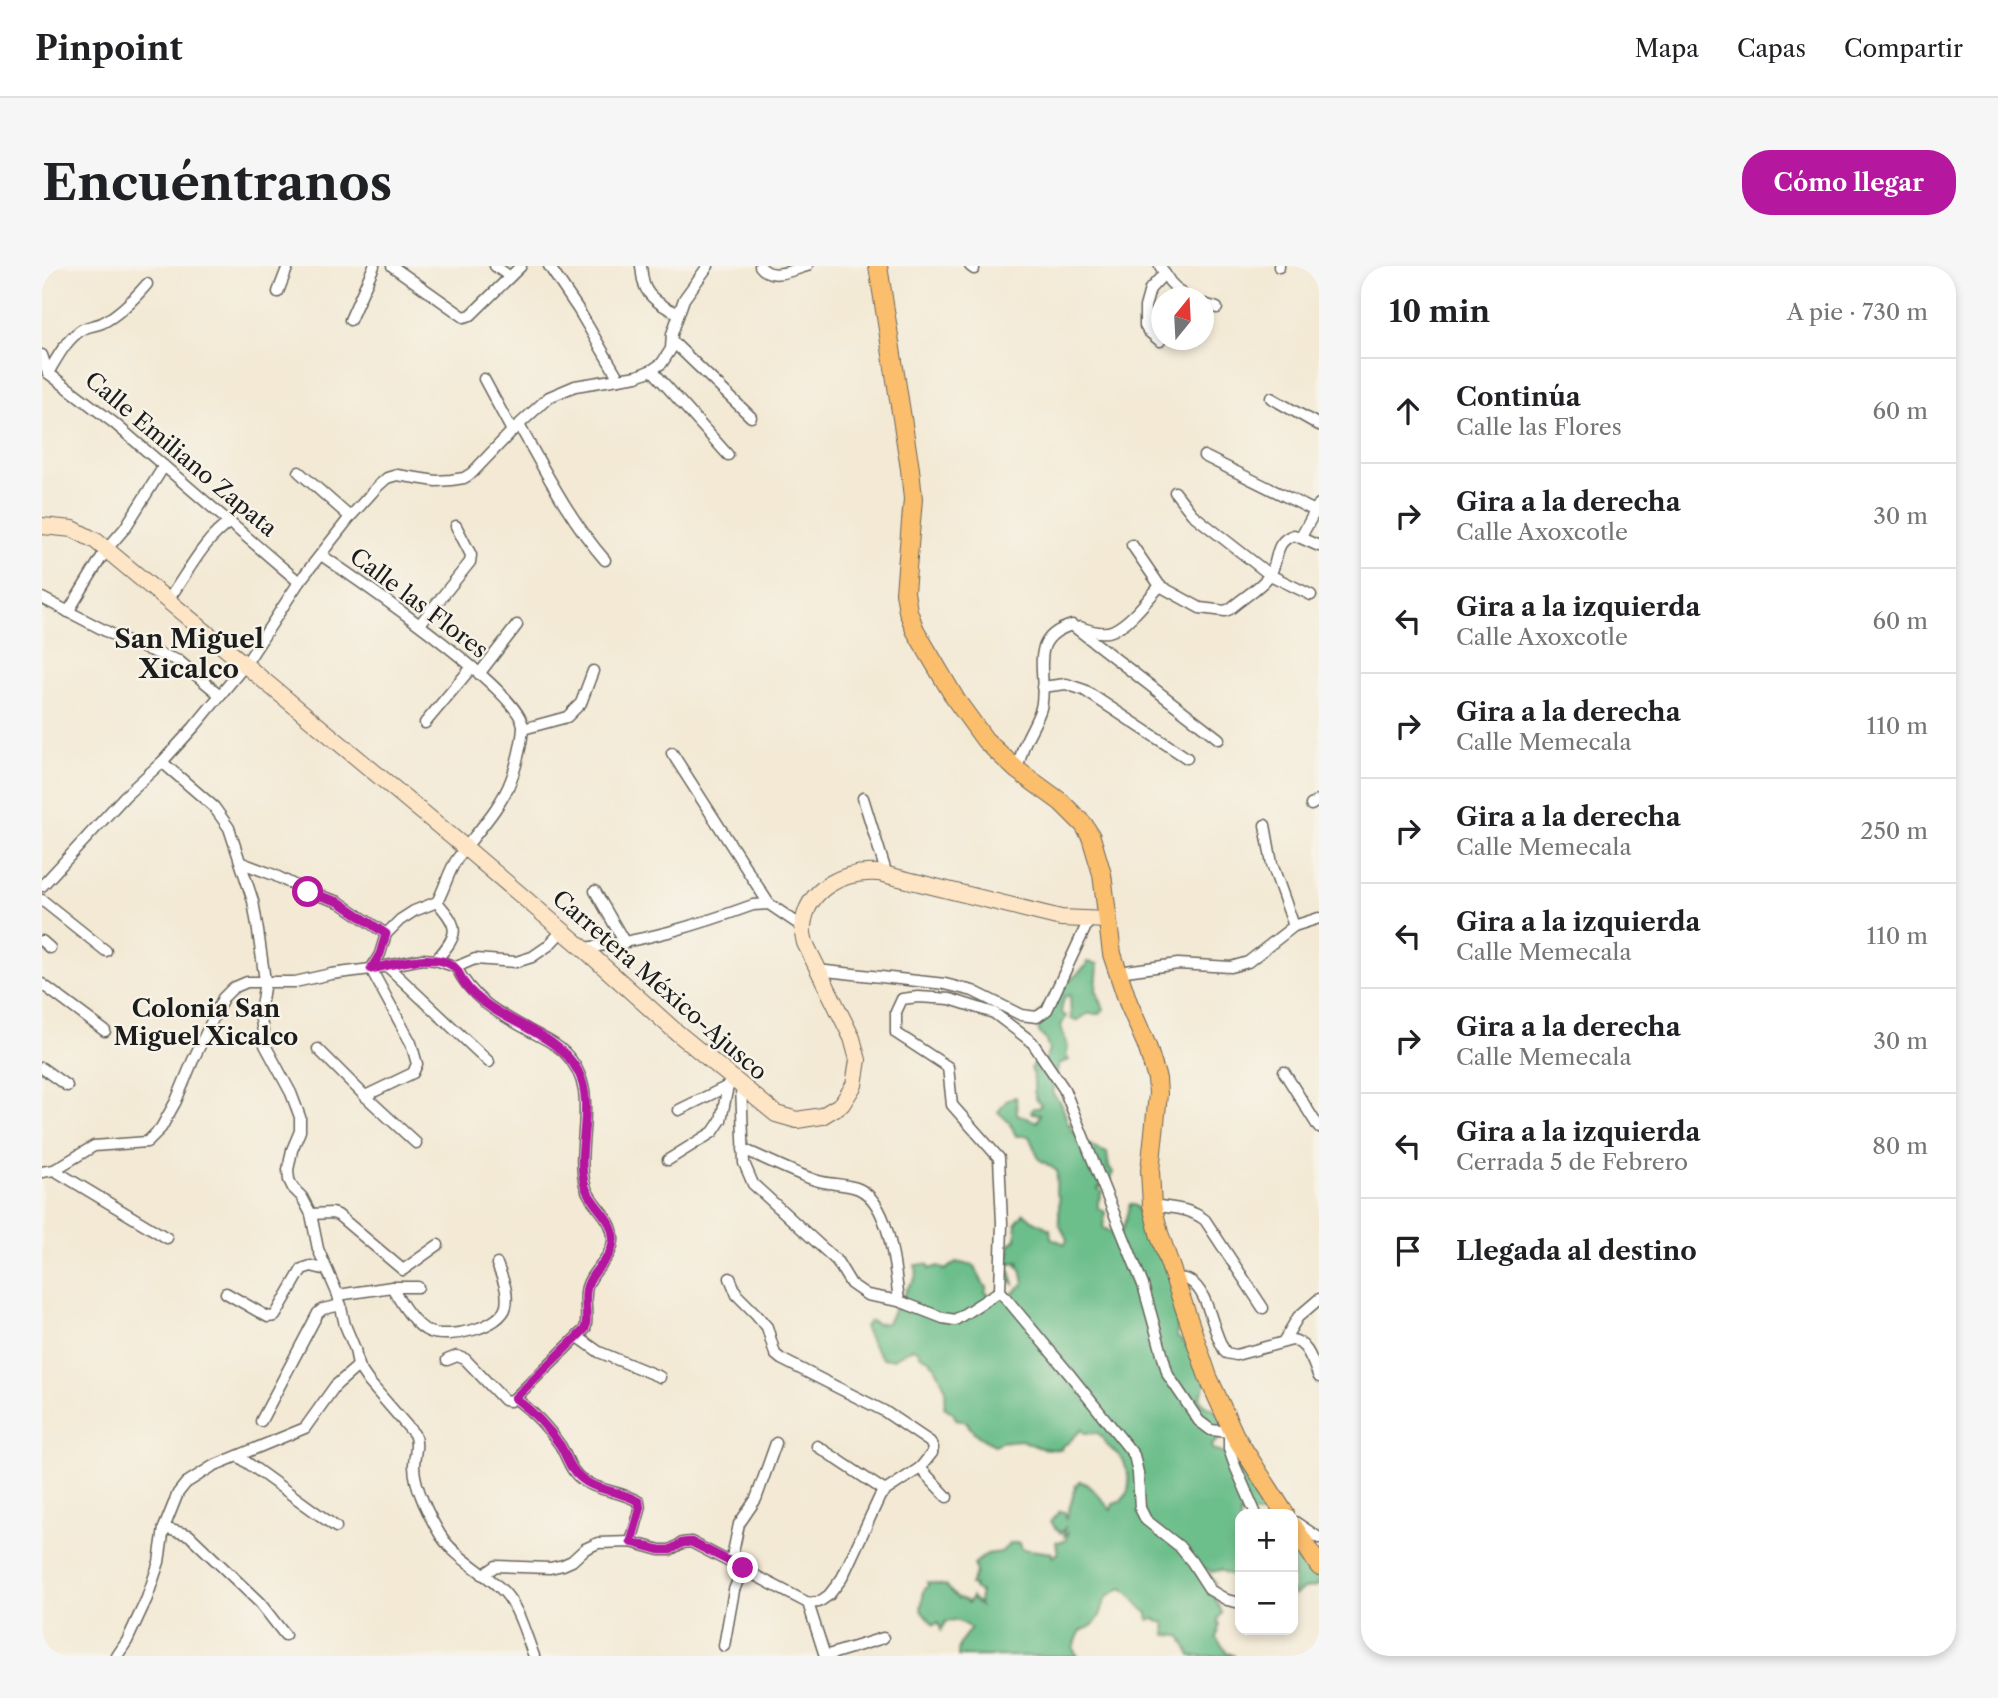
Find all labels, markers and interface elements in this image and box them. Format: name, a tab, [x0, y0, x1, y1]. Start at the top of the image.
text: Pinpoint	[35, 28, 183, 69]
text: Mapa	[1635, 34, 1699, 63]
text: Capas	[1737, 34, 1806, 63]
text: Compartir	[1844, 34, 1963, 63]
button: Cómo llegar	[1742, 150, 1956, 215]
text: Encuéntranos	[42, 152, 392, 213]
north arrow	[1151, 287, 1214, 350]
text: 10 min	[1389, 293, 1490, 330]
text: A pie · 730 m	[1787, 298, 1928, 326]
street label: Calle Emiliano Zapata	[79, 366, 283, 543]
text: Continúa	[1456, 381, 1581, 413]
icon: ahead	[1389, 392, 1427, 430]
text: 60 m	[1872, 397, 1928, 425]
text: Calle las Flores	[1456, 413, 1622, 441]
text: Gira a la derecha	[1456, 486, 1681, 518]
icon: right	[1389, 497, 1427, 535]
text: 30 m	[1873, 502, 1928, 530]
text: Calle Axoxcotle	[1456, 518, 1628, 546]
street label: Calle las Flores	[344, 542, 494, 664]
text: Gira a la izquierda	[1456, 591, 1701, 623]
icon: left	[1389, 602, 1427, 640]
text: 60 m	[1872, 607, 1928, 635]
district label: San Miguel Xicalco	[114, 623, 264, 685]
text: Calle Axoxcotle	[1456, 623, 1628, 651]
text: Gira a la derecha	[1456, 696, 1681, 728]
icon: right	[1389, 707, 1427, 745]
text: 110 m	[1867, 712, 1928, 740]
text: Calle Memecala	[1456, 728, 1632, 756]
text: Gira a la derecha	[1456, 801, 1681, 833]
icon: right	[1389, 812, 1427, 850]
text: 250 m	[1860, 817, 1928, 845]
text: Calle Memecala	[1456, 833, 1632, 861]
route start	[292, 876, 323, 907]
street label: Carretera México-Ajusco	[547, 884, 773, 1086]
text: Gira a la izquierda	[1456, 906, 1701, 938]
icon: left	[1389, 917, 1427, 955]
text: 110 m	[1867, 922, 1928, 950]
text: Calle Memecala	[1456, 938, 1632, 966]
district label: Colonia San Miguel Xicalco	[114, 994, 298, 1051]
text: Gira a la derecha	[1456, 1011, 1681, 1043]
icon: right	[1389, 1022, 1427, 1060]
text: 30 m	[1873, 1027, 1928, 1055]
text: Calle Memecala	[1456, 1043, 1632, 1071]
text: Gira a la izquierda	[1456, 1116, 1701, 1148]
icon: left	[1389, 1127, 1427, 1165]
text: 80 m	[1872, 1132, 1928, 1160]
text: Cerrada 5 de Febrero	[1456, 1148, 1688, 1176]
icon: arrive	[1389, 1232, 1427, 1270]
text: Llegada al destino	[1456, 1235, 1697, 1267]
map controls	[1235, 1509, 1298, 1635]
button: +	[1235, 1509, 1298, 1572]
route end	[727, 1552, 758, 1583]
button: −	[1235, 1572, 1298, 1635]

